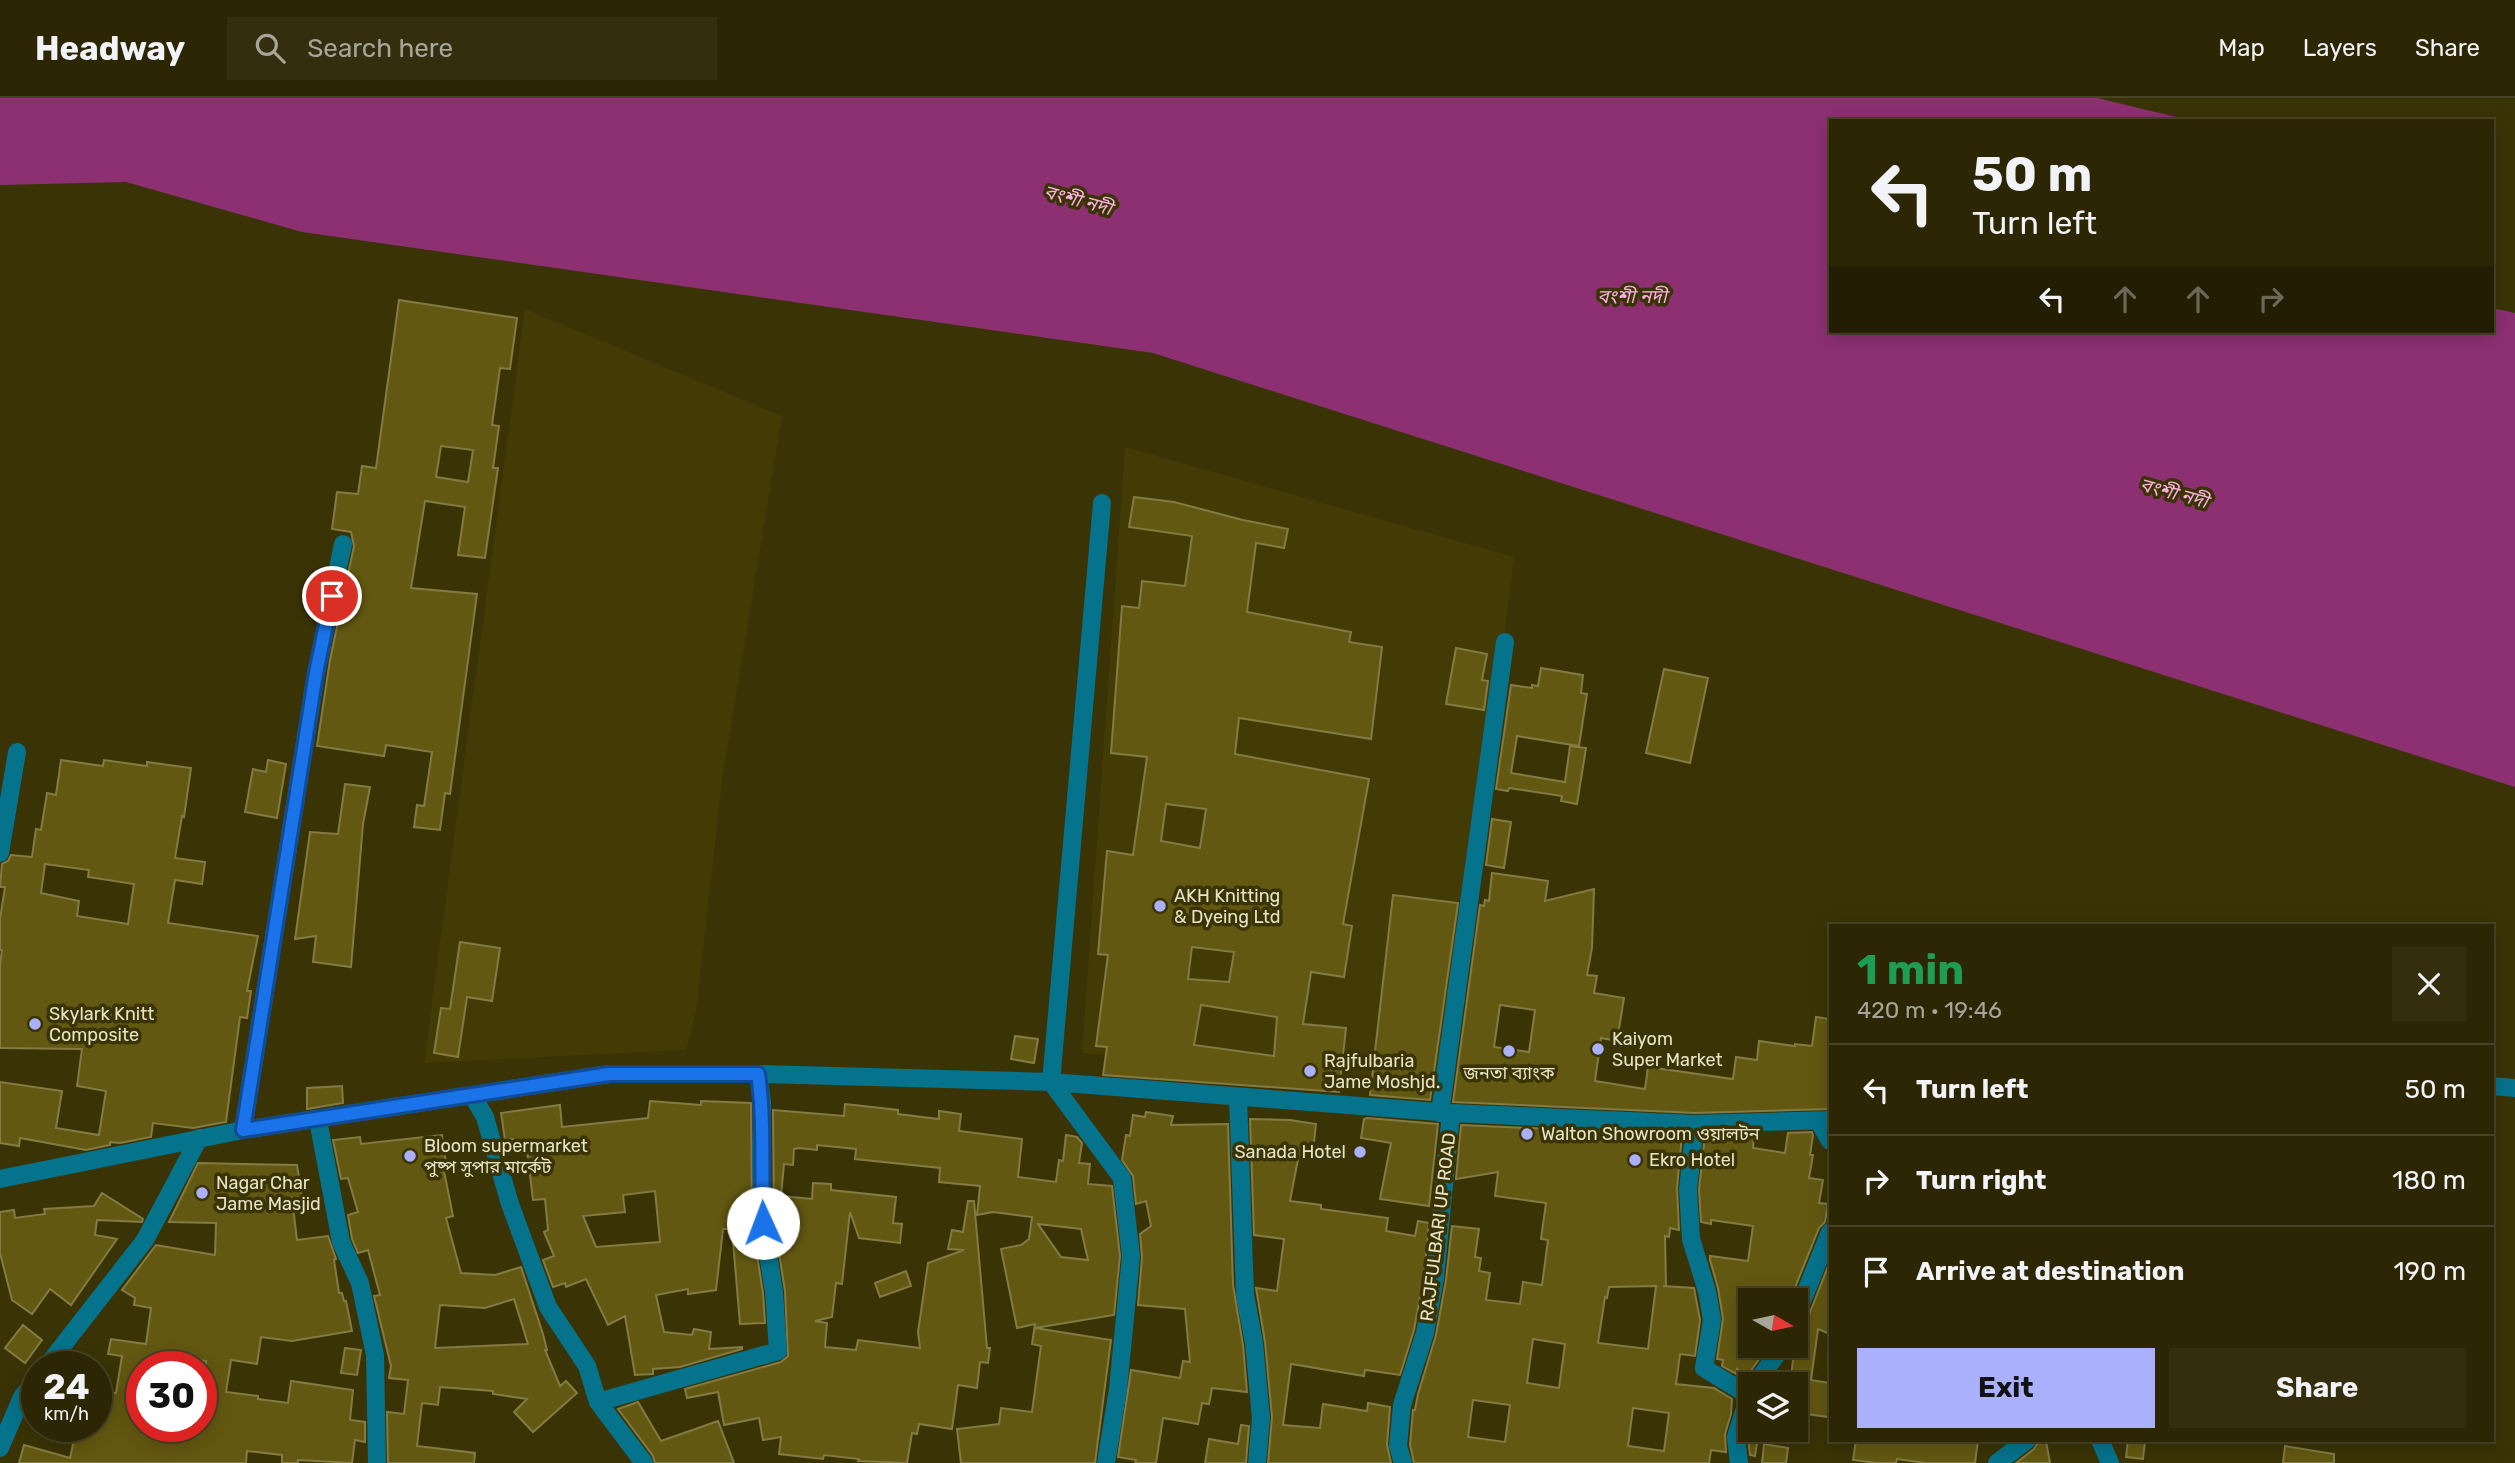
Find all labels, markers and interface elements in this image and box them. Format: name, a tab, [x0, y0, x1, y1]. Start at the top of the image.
search box	[227, 17, 717, 80]
text: Headway	[35, 29, 185, 68]
icon: search	[251, 29, 289, 67]
text: Search here	[307, 33, 453, 64]
text: Map	[2218, 34, 2265, 62]
text: Layers	[2303, 34, 2377, 62]
text: Share	[2415, 34, 2480, 62]
text: 50 m	[1972, 145, 2092, 203]
icon: left	[1857, 147, 1948, 238]
water label: বংশী নদী	[1042, 180, 1118, 221]
text: Turn left	[1972, 204, 2097, 242]
icon: left	[2033, 280, 2071, 318]
icon: ahead	[2106, 280, 2144, 318]
icon: ahead	[2179, 280, 2217, 318]
icon: right	[2252, 280, 2290, 318]
water label: বংশী নদী	[1597, 285, 1671, 308]
water label: বংশী নদী	[2138, 473, 2214, 514]
pin	[302, 566, 362, 626]
icon: arrive	[313, 577, 351, 615]
place label: AKH Knitting & Dyeing Ltd	[1174, 885, 1280, 928]
marker: AKH Knitting & Dyeing Ltd	[1152, 898, 1168, 914]
text: 1 min	[1857, 945, 1964, 995]
button: close	[2392, 947, 2466, 1021]
text: 420 m · 19:46	[1857, 996, 2002, 1024]
place label: Skylark Knitt Composite	[49, 1003, 154, 1046]
marker: Skylark Knitt Composite	[27, 1016, 43, 1032]
place label: Kaiyom Super Market	[1612, 1028, 1723, 1071]
marker: Kaiyom Super Market	[1590, 1041, 1606, 1057]
marker: জনতা ব্যাংক	[1501, 1043, 1517, 1059]
place label: Rajfulbaria Jame Moshjd.	[1324, 1050, 1440, 1093]
place label: জনতা ব্যাংক	[1462, 1062, 1555, 1084]
marker: Rajfulbaria Jame Moshjd.	[1302, 1063, 1318, 1079]
icon: left	[1857, 1071, 1895, 1109]
text: Turn left	[1916, 1074, 2028, 1105]
text: 50 m	[2405, 1074, 2466, 1105]
place label: Walton Showroom ওয়ালটন	[1541, 1123, 1761, 1145]
marker: Walton Showroom ওয়ালটন	[1519, 1126, 1535, 1142]
street label: RAJFULBARI UP ROAD	[1416, 1131, 1460, 1323]
place label: Bloom supermarket পুষ্প সুপার মার্কেট	[424, 1135, 588, 1178]
place label: Sanada Hotel	[1234, 1141, 1346, 1163]
marker: Sanada Hotel	[1352, 1144, 1368, 1160]
marker: Bloom supermarket পুষ্প সুপার মার্কেট	[402, 1148, 418, 1164]
place label: Ekro Hotel	[1649, 1149, 1735, 1171]
marker: Ekro Hotel	[1627, 1152, 1643, 1168]
icon: right	[1857, 1162, 1895, 1200]
text: Turn right	[1916, 1165, 2046, 1196]
text: 180 m	[2392, 1165, 2466, 1196]
place label: Nagar Char Jame Masjid	[216, 1172, 321, 1215]
marker: Nagar Char Jame Masjid	[194, 1185, 210, 1201]
position arrow	[726, 1186, 800, 1260]
icon: arrive	[1857, 1253, 1895, 1291]
text: Arrive at destination	[1916, 1256, 2184, 1287]
text: 190 m	[2393, 1256, 2466, 1287]
north arrow	[1738, 1288, 1808, 1358]
map controls	[1738, 1288, 1808, 1442]
button: Exit	[1857, 1348, 2155, 1428]
button: Share	[2169, 1348, 2466, 1428]
speed limit sign: 30	[126, 1351, 217, 1442]
text: 24	[43, 1366, 90, 1408]
button: layers	[1738, 1372, 1808, 1442]
text: km/h	[44, 1403, 89, 1425]

